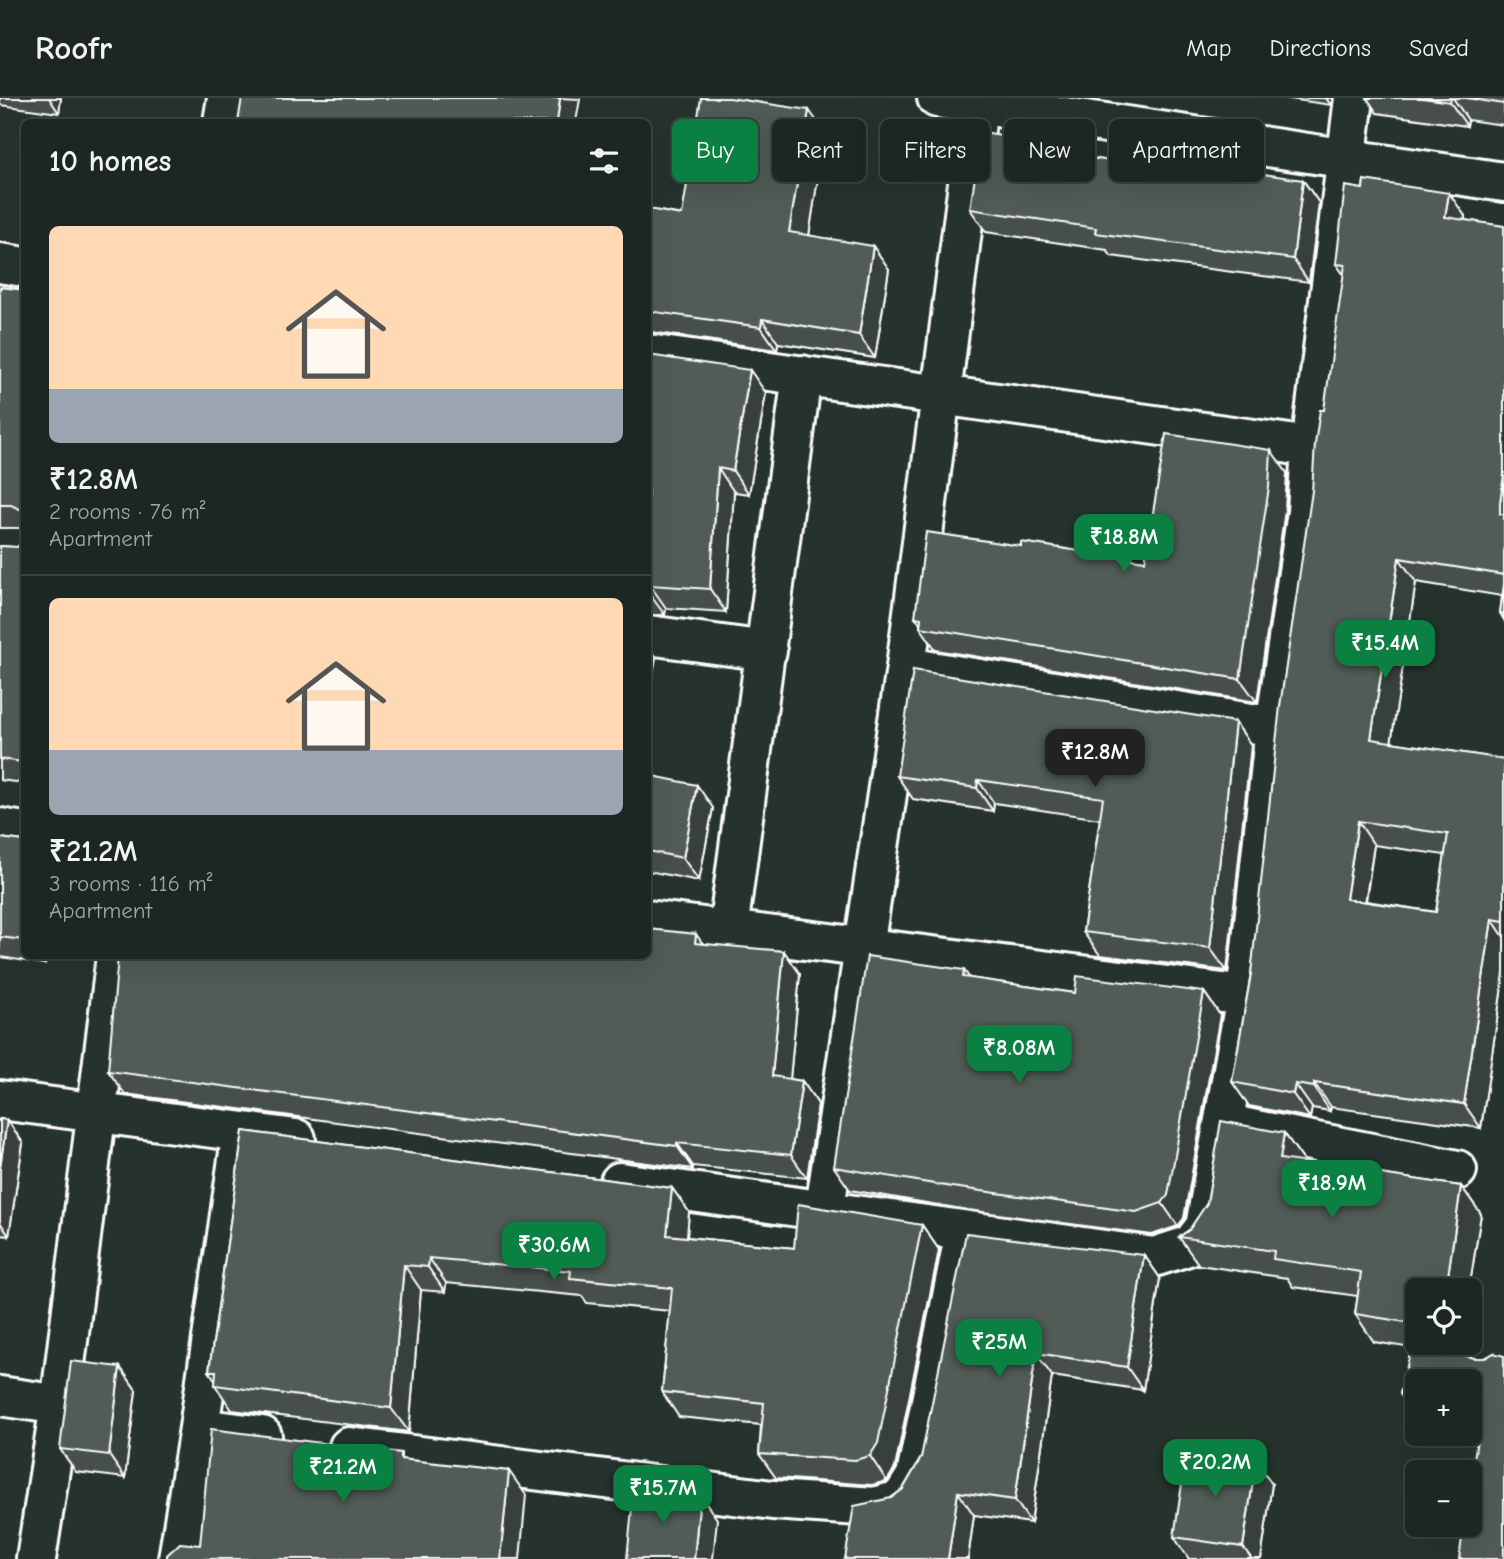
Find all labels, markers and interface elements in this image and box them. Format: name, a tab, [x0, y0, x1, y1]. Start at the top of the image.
text: Roofr	[35, 29, 112, 67]
text: Map	[1186, 34, 1232, 62]
text: Directions	[1270, 34, 1371, 62]
text: Saved	[1409, 34, 1469, 62]
chip: Buy	[672, 119, 758, 182]
chip: Rent	[772, 119, 866, 182]
chip: Filters	[880, 119, 990, 182]
chip: New	[1004, 119, 1095, 182]
chip: Apartment	[1109, 119, 1264, 182]
icon: filters	[585, 142, 623, 180]
text: 10 homes	[49, 144, 171, 179]
icon: home	[273, 271, 399, 397]
text: ₹12.8M	[49, 462, 138, 497]
text: 2 rooms · 76 m²	[49, 498, 205, 525]
pin: ₹18.8M	[1067, 514, 1181, 574]
text: ₹18.8M	[1090, 523, 1158, 550]
text: Apartment	[49, 525, 152, 552]
pin: ₹15.4M	[1328, 620, 1442, 680]
text: ₹15.4M	[1351, 629, 1419, 656]
icon: home	[273, 643, 399, 769]
pin: ₹12.8M	[1038, 730, 1152, 789]
text: ₹12.8M	[1061, 738, 1129, 765]
text: ₹21.2M	[49, 834, 137, 869]
text: 3 rooms · 116 m²	[49, 870, 213, 897]
text: Apartment	[49, 897, 152, 924]
pin: ₹8.08M	[962, 1026, 1076, 1085]
text: ₹8.08M	[983, 1034, 1055, 1061]
pin: ₹18.9M	[1275, 1160, 1389, 1220]
text: ₹18.9M	[1298, 1169, 1366, 1196]
pin: ₹30.6M	[497, 1222, 611, 1282]
text: ₹30.6M	[518, 1231, 590, 1258]
map controls	[1405, 1278, 1482, 1537]
button: locate	[1405, 1278, 1482, 1355]
pin: ₹25M	[958, 1320, 1040, 1379]
text: ₹25M	[971, 1328, 1027, 1355]
button: +	[1405, 1369, 1482, 1446]
pin: ₹20.2M	[1158, 1440, 1272, 1499]
pin: ₹21.2M	[286, 1444, 400, 1504]
text: ₹20.2M	[1179, 1448, 1251, 1475]
text: ₹21.2M	[309, 1453, 377, 1480]
button: −	[1405, 1460, 1482, 1537]
pin: ₹15.7M	[606, 1466, 720, 1525]
text: ₹15.7M	[629, 1474, 697, 1501]

